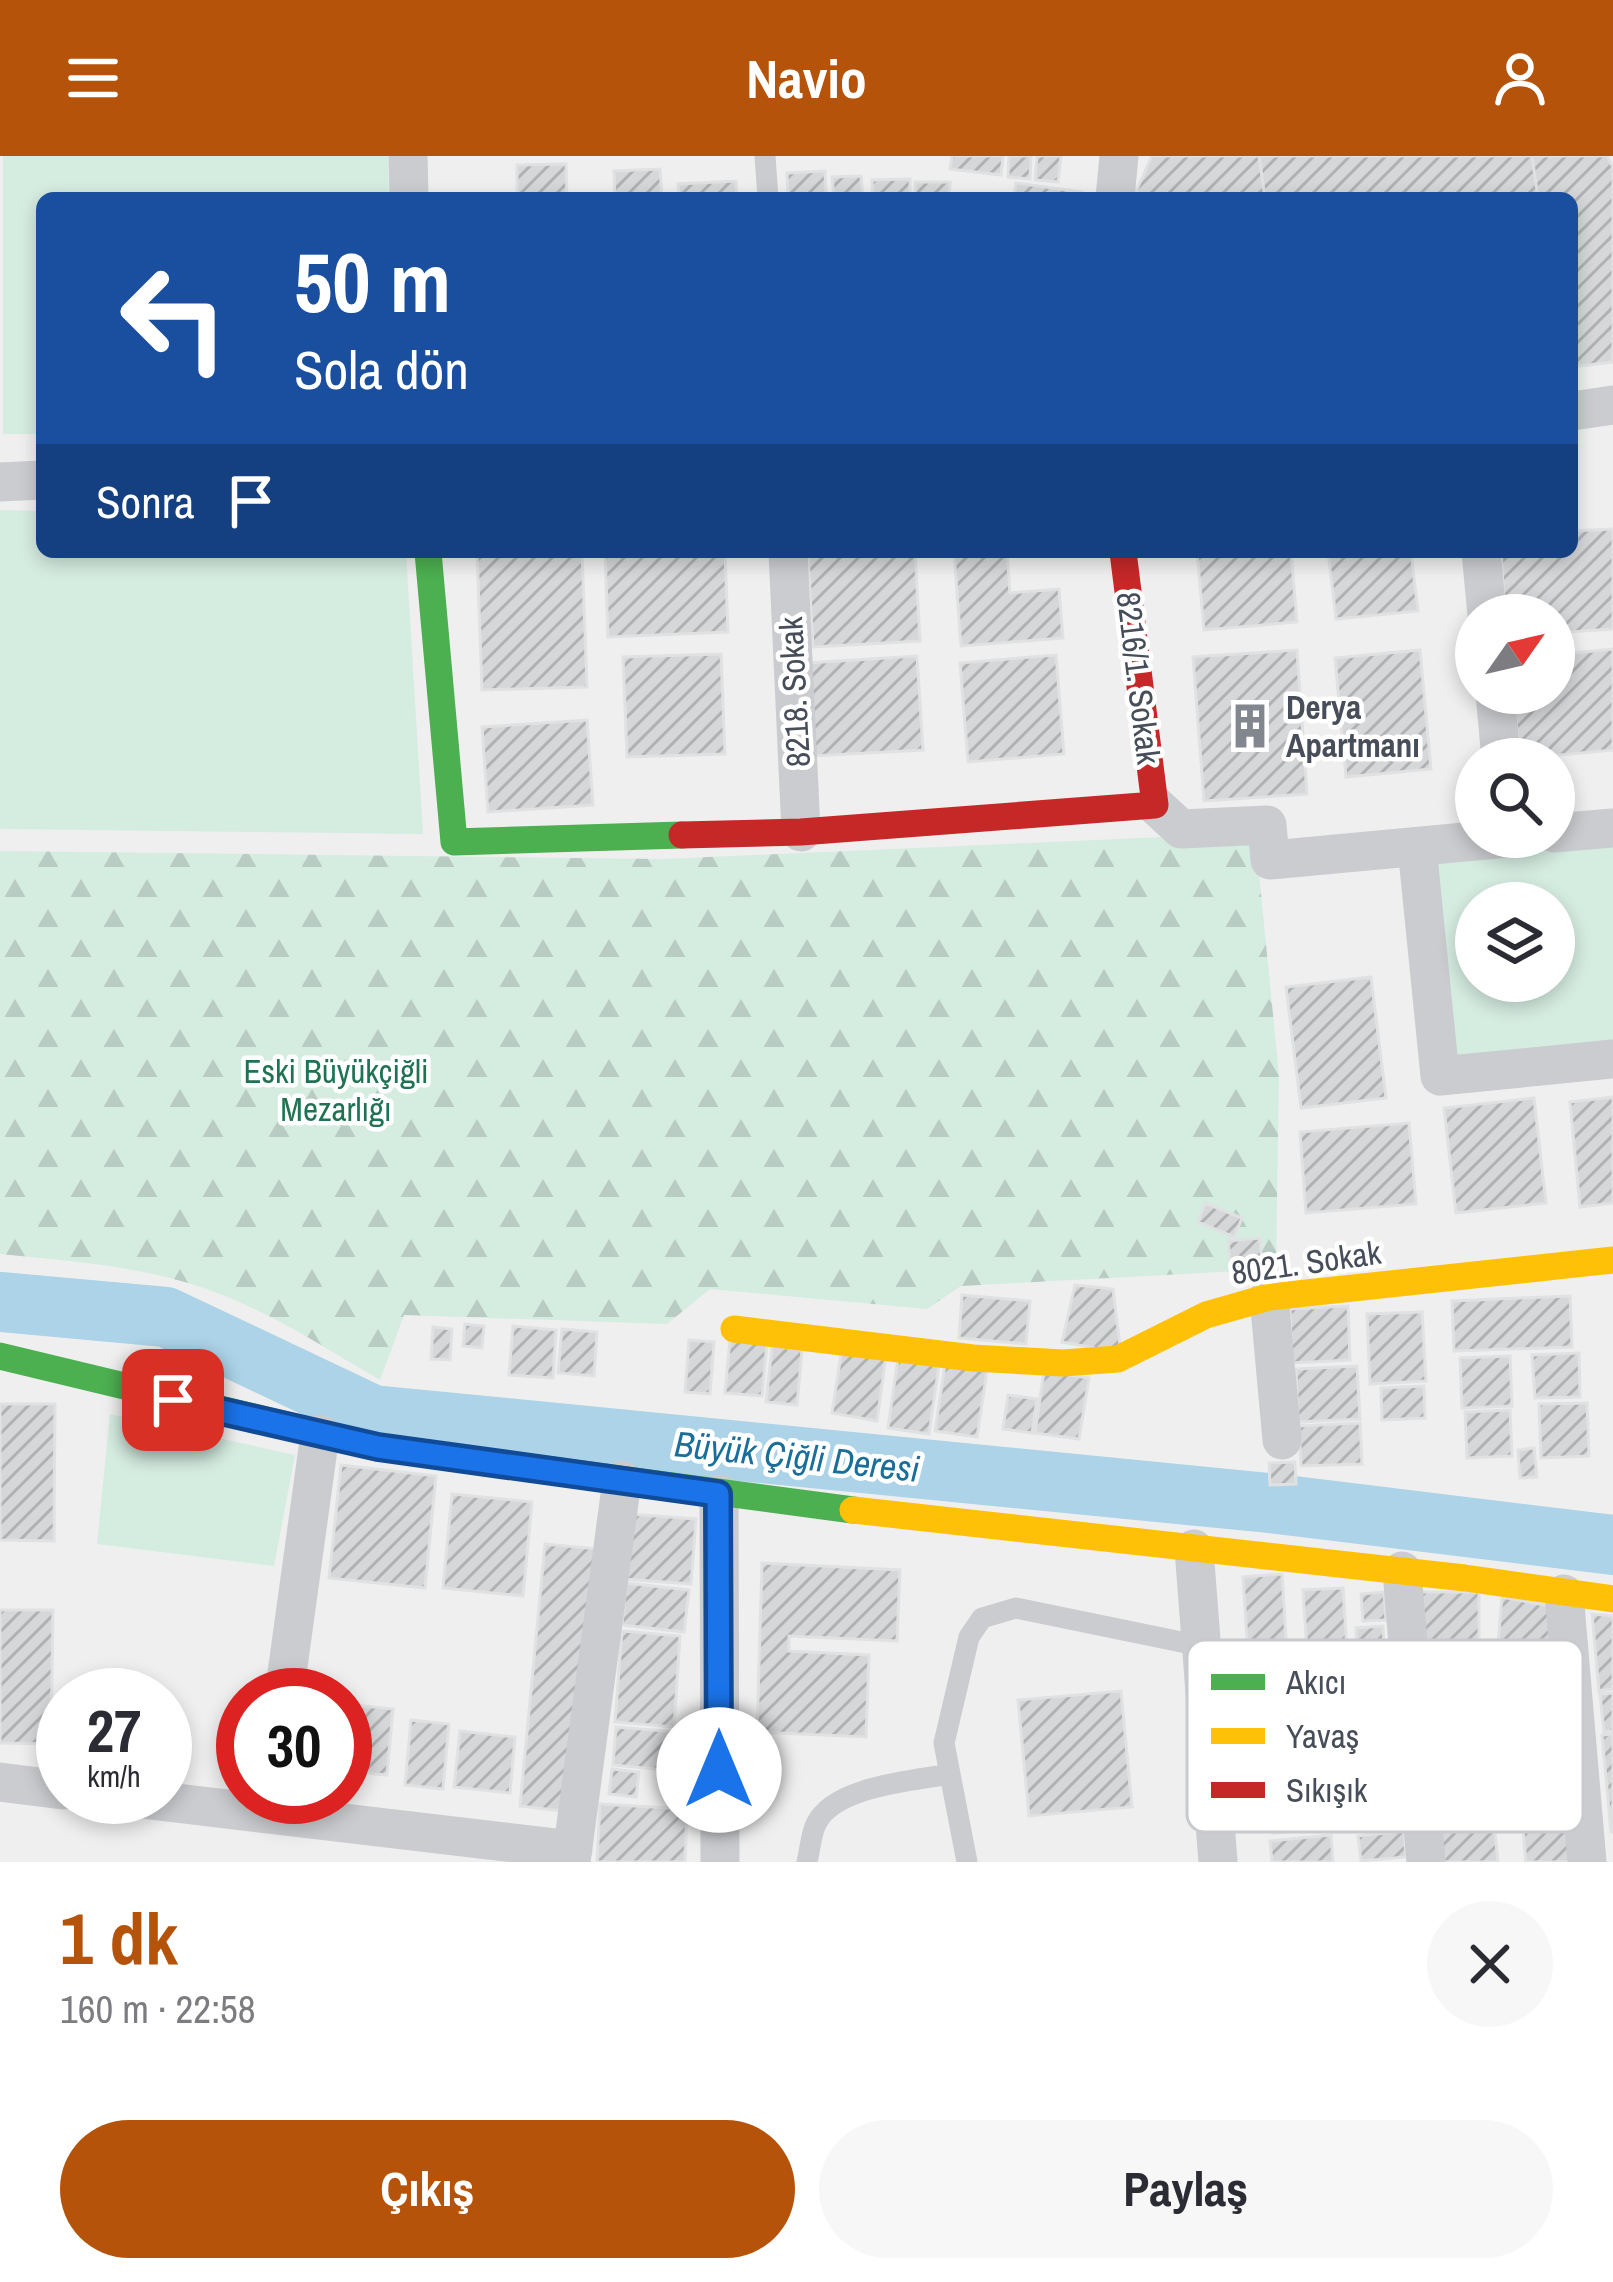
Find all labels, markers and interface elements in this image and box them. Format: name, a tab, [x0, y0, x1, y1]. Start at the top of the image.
text: Navio	[746, 42, 867, 115]
icon: menu	[60, 45, 126, 111]
icon: person	[1487, 45, 1553, 111]
text: 50 m	[294, 225, 451, 338]
icon: left	[96, 240, 252, 396]
text: Sola dön	[294, 333, 469, 406]
icon: arrive	[218, 468, 284, 534]
text: Sonra	[96, 471, 194, 532]
street label: 8216/1. Sokak	[1107, 589, 1171, 767]
north arrow	[1455, 594, 1575, 714]
map controls	[1455, 594, 1575, 1002]
street label: 8218. Sokak	[768, 615, 820, 768]
place label: Derya Apartmanı	[1286, 685, 1420, 767]
building icon: Derya Apartmanı	[1225, 701, 1275, 751]
button: search	[1455, 738, 1575, 858]
button: layers	[1455, 882, 1575, 1002]
park label: Eski Büyükçiğli Mezarlığı	[244, 1049, 429, 1131]
street label: 8021. Sokak	[1228, 1230, 1384, 1294]
pin	[122, 1349, 224, 1451]
icon: arrive	[140, 1367, 206, 1433]
water label: Büyük Çiğli Deresi	[672, 1419, 922, 1493]
legend	[1187, 1640, 1583, 1832]
text: Akıcı	[1285, 1660, 1346, 1704]
speed limit sign: 30	[216, 1668, 372, 1824]
text: 27	[87, 1690, 141, 1771]
position arrow	[656, 1707, 782, 1833]
text: Yavaş	[1286, 1714, 1359, 1758]
text: km/h	[87, 1756, 141, 1796]
text: Sıkışık	[1286, 1768, 1368, 1812]
text: 1 dk	[60, 1889, 178, 1986]
button: close	[1427, 1901, 1553, 2027]
text: 160 m · 22:58	[60, 1983, 256, 2035]
button: Çıkış	[60, 2120, 795, 2258]
button: Paylaş	[819, 2120, 1553, 2258]

